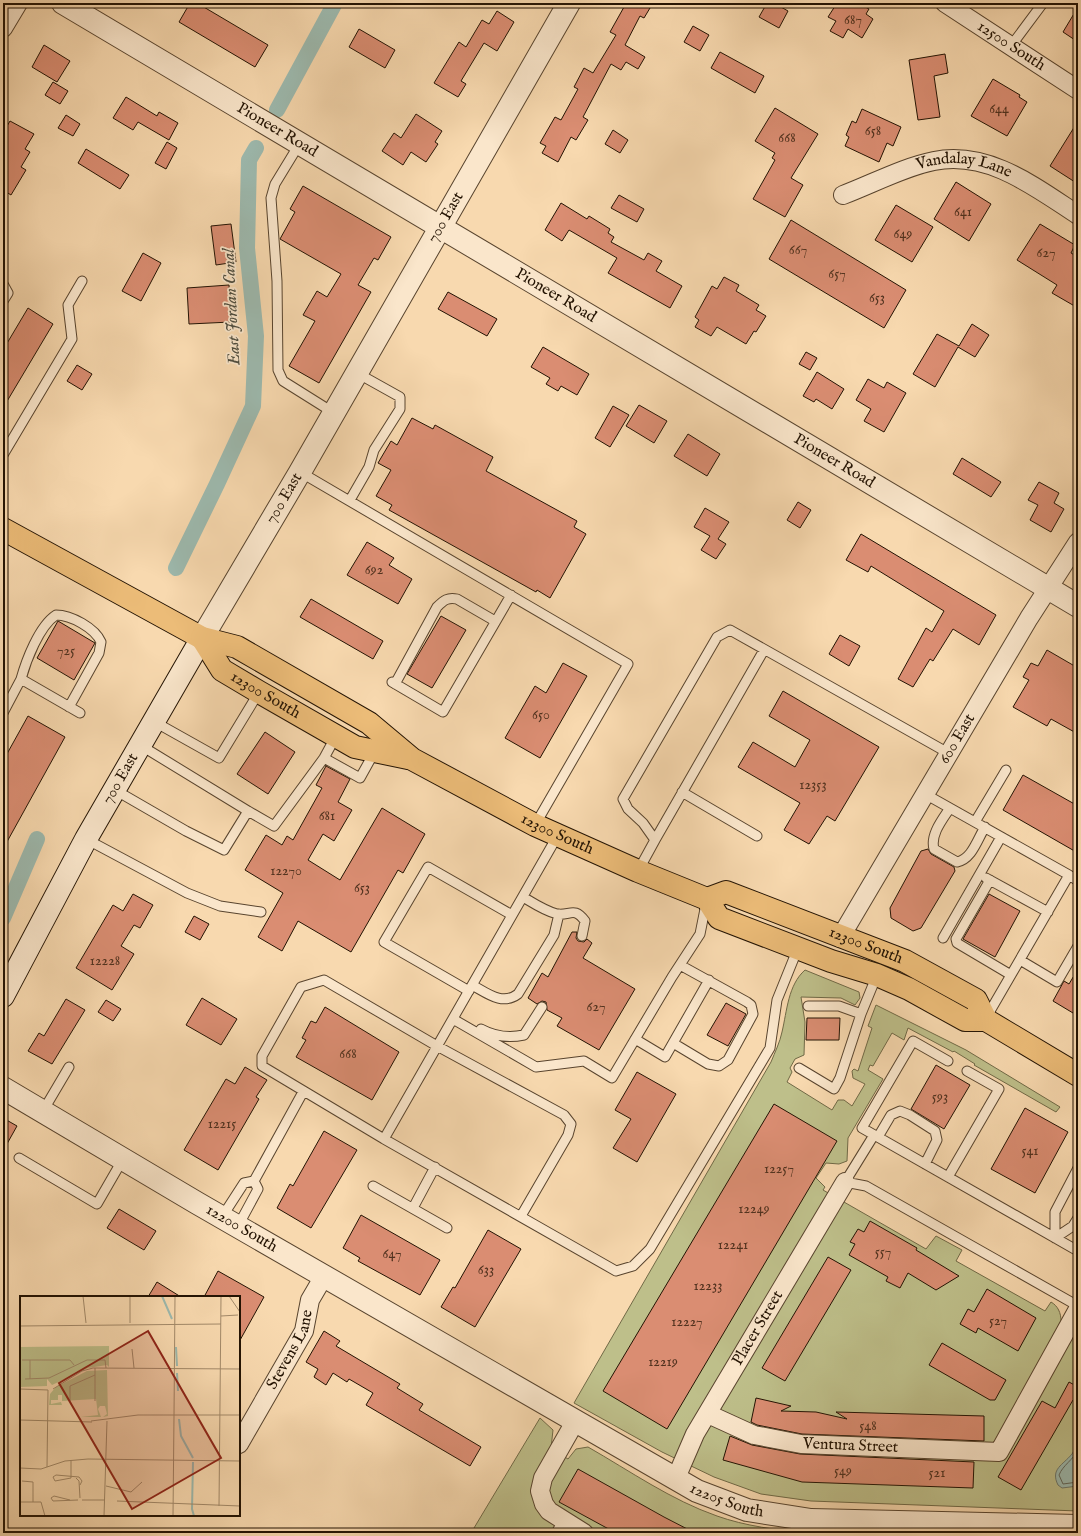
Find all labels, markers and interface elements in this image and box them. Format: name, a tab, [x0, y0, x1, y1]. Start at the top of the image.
house number: 687	[844, 11, 862, 29]
street label: 12500 South	[973, 17, 1049, 76]
street label: Pioneer Road	[233, 98, 322, 162]
house number: 644	[989, 100, 1009, 118]
house number: 658	[865, 122, 881, 140]
house number: 668	[778, 129, 796, 147]
street label: Vandalay Lane	[913, 149, 1015, 183]
street label: 700 East	[423, 188, 469, 247]
house number: 641	[954, 203, 972, 221]
house number: 649	[894, 225, 912, 243]
house number: 667	[789, 241, 807, 259]
house number: 627	[1037, 244, 1055, 262]
water label: East Jordan Canal	[218, 246, 246, 367]
street label: Pioneer Road	[511, 264, 600, 328]
house number: 657	[828, 265, 846, 283]
house number: 653	[869, 289, 885, 307]
street label: Pioneer Road	[790, 429, 879, 493]
street label: 700 East	[262, 469, 307, 528]
house number: 692	[365, 561, 384, 579]
house number: 725	[57, 642, 75, 660]
street label: 12300 South	[227, 667, 304, 724]
house number: 650	[532, 706, 550, 724]
street label: 600 East	[935, 710, 980, 768]
street label: 700 East	[98, 749, 144, 808]
house number: 12353	[799, 776, 827, 794]
house number: 681	[319, 807, 335, 825]
street label: 12300 South	[517, 809, 597, 860]
house number: 12270	[270, 862, 302, 880]
house number: 653	[354, 879, 370, 897]
street label: 12300 South	[826, 923, 906, 969]
house number: 12228	[90, 952, 120, 970]
house number: 627	[587, 998, 605, 1016]
house number: 668	[339, 1045, 357, 1063]
house number: 593	[932, 1088, 948, 1106]
house number: 12215	[208, 1115, 236, 1133]
house number: 541	[1021, 1142, 1039, 1160]
house number: 12257	[764, 1160, 794, 1178]
street label: 12200 South	[202, 1200, 281, 1257]
house number: 12249	[738, 1200, 770, 1218]
house number: 12241	[718, 1236, 748, 1254]
house number: 557	[875, 1243, 891, 1261]
house number: 647	[383, 1245, 401, 1263]
house number: 633	[478, 1261, 494, 1279]
house number: 12233	[694, 1277, 722, 1295]
street label: Placer Street	[728, 1287, 788, 1369]
inset map	[20, 1296, 240, 1516]
street label: Stevens Lane	[262, 1308, 318, 1393]
house number: 527	[989, 1312, 1007, 1330]
house number: 12227	[671, 1313, 703, 1331]
house number: 12219	[648, 1353, 678, 1371]
house number: 548	[859, 1417, 877, 1435]
street label: Ventura Street	[802, 1434, 899, 1458]
house number: 549	[834, 1462, 852, 1480]
house number: 521	[929, 1464, 945, 1482]
street label: 12205 South	[686, 1479, 765, 1523]

